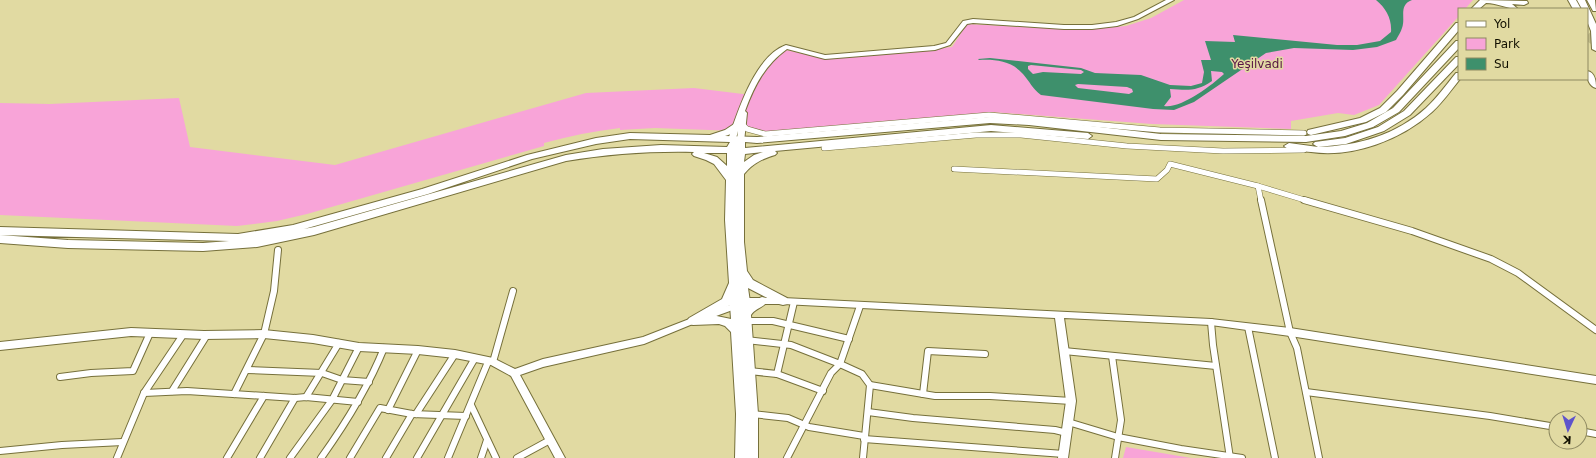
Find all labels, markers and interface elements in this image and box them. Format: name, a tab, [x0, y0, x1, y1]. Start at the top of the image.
legend	[1458, 8, 1588, 80]
text: Yol	[1493, 17, 1510, 31]
text: Park	[1494, 37, 1520, 51]
park label: Yeşilvadi	[1230, 57, 1283, 71]
text: Su	[1494, 57, 1509, 71]
north arrow	[1548, 410, 1588, 450]
text: K	[1562, 433, 1572, 446]

